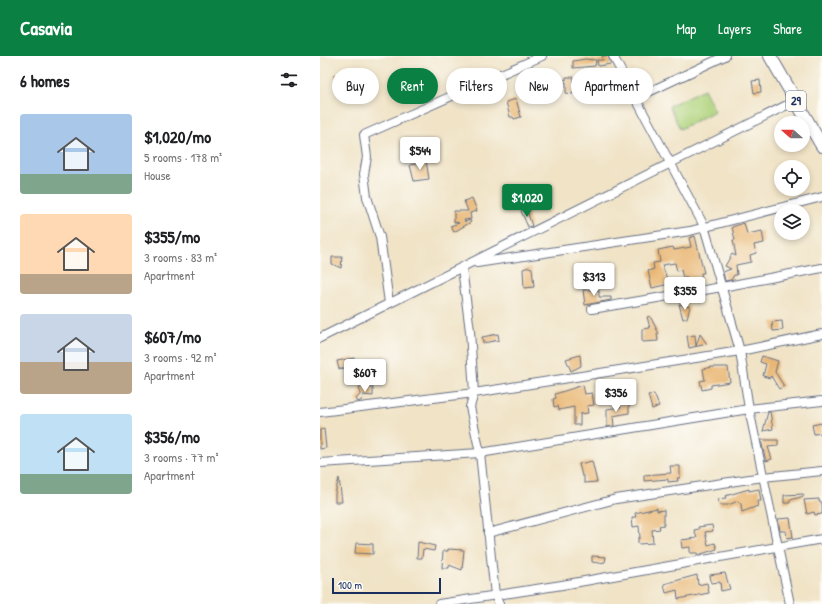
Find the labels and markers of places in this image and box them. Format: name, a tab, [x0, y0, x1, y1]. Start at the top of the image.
pin: $544	[396, 137, 444, 171]
pin: $1,020	[494, 184, 560, 218]
pin: $313	[570, 263, 618, 297]
pin: $355	[661, 277, 709, 311]
pin: $607	[341, 359, 389, 393]
pin: $356	[592, 379, 640, 413]

